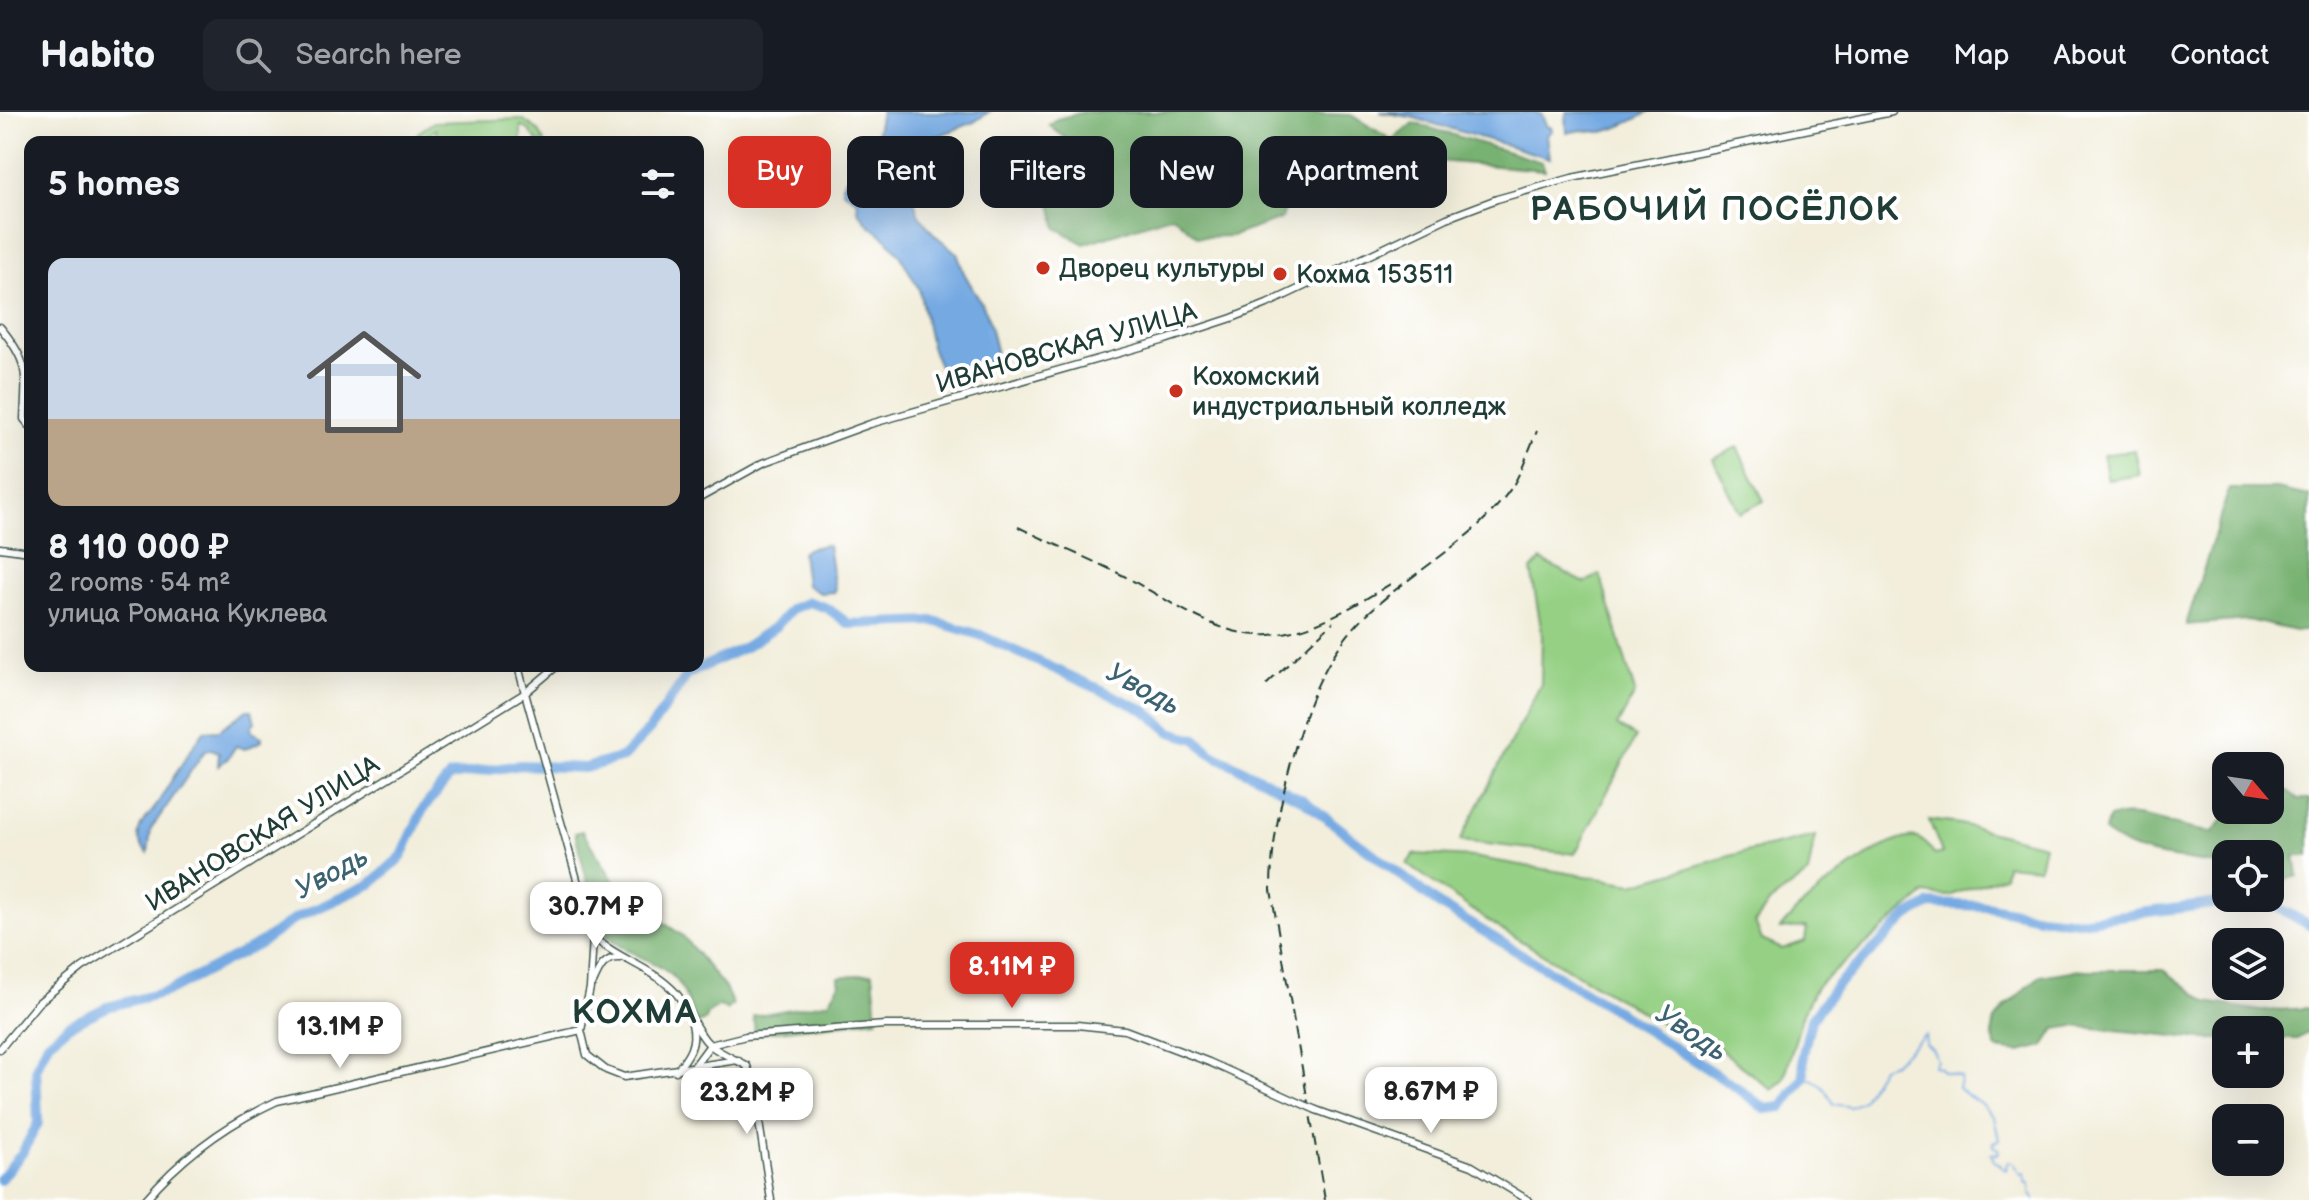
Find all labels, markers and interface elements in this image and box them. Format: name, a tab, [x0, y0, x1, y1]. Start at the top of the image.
search box	[203, 19, 763, 91]
text: Habito	[40, 33, 155, 78]
icon: search	[231, 33, 275, 77]
text: Search here	[295, 37, 462, 73]
text: Home	[1833, 39, 1909, 72]
text: Map	[1953, 39, 2010, 72]
text: About	[2054, 39, 2126, 72]
text: Contact	[2170, 39, 2269, 72]
chip: Buy	[728, 136, 831, 208]
chip: Rent	[847, 136, 964, 208]
chip: Filters	[980, 136, 1114, 208]
chip: New	[1130, 136, 1243, 208]
chip: Apartment	[1259, 136, 1447, 208]
icon: filters	[636, 162, 680, 206]
text: 5 homes	[48, 164, 180, 205]
district label: РАБОЧИЙ ПОСЁЛОК	[1530, 187, 1900, 230]
place label: Дворец культуры	[1059, 254, 1265, 285]
marker: Дворец культуры	[1034, 259, 1052, 277]
place label: Кохма 153511	[1296, 260, 1453, 291]
marker: Кохма 153511	[1271, 265, 1289, 283]
street label: ИВАНОВСКАЯ УЛИЦА	[932, 296, 1201, 401]
icon: home	[292, 310, 436, 454]
place label: Кохомский индустриальный колледж	[1192, 362, 1507, 423]
marker: Кохомский индустриальный колледж	[1167, 382, 1185, 400]
text: 8 110 000 ₽	[48, 527, 229, 568]
text: 2 rooms · 54 m²	[48, 568, 231, 599]
text: улица Романа Куклева	[48, 599, 327, 630]
water label: Уводь	[1101, 656, 1186, 723]
street label: ИВАНОВСКАЯ УЛИЦА	[140, 750, 386, 919]
north arrow	[2212, 752, 2284, 824]
map controls	[2212, 752, 2284, 1176]
water label: Уводь	[289, 840, 374, 906]
button: locate	[2212, 840, 2284, 912]
pin: 30.7M ₽	[522, 882, 670, 950]
text: 30.7M ₽	[548, 892, 644, 923]
button: layers	[2212, 928, 2284, 1000]
pin: 8.11M ₽	[938, 942, 1086, 1010]
text: 8.11M ₽	[968, 952, 1056, 983]
district label: КОХМА	[572, 992, 698, 1033]
water label: Уводь	[1649, 998, 1733, 1069]
pin: 13.1M ₽	[266, 1002, 414, 1070]
text: 13.1M ₽	[296, 1012, 384, 1043]
button: +	[2212, 1016, 2284, 1088]
pin: 8.67M ₽	[1357, 1067, 1505, 1135]
pin: 23.2M ₽	[673, 1068, 821, 1136]
text: 8.67M ₽	[1383, 1077, 1479, 1108]
text: 23.2M ₽	[699, 1078, 795, 1109]
button: −	[2212, 1104, 2284, 1176]

